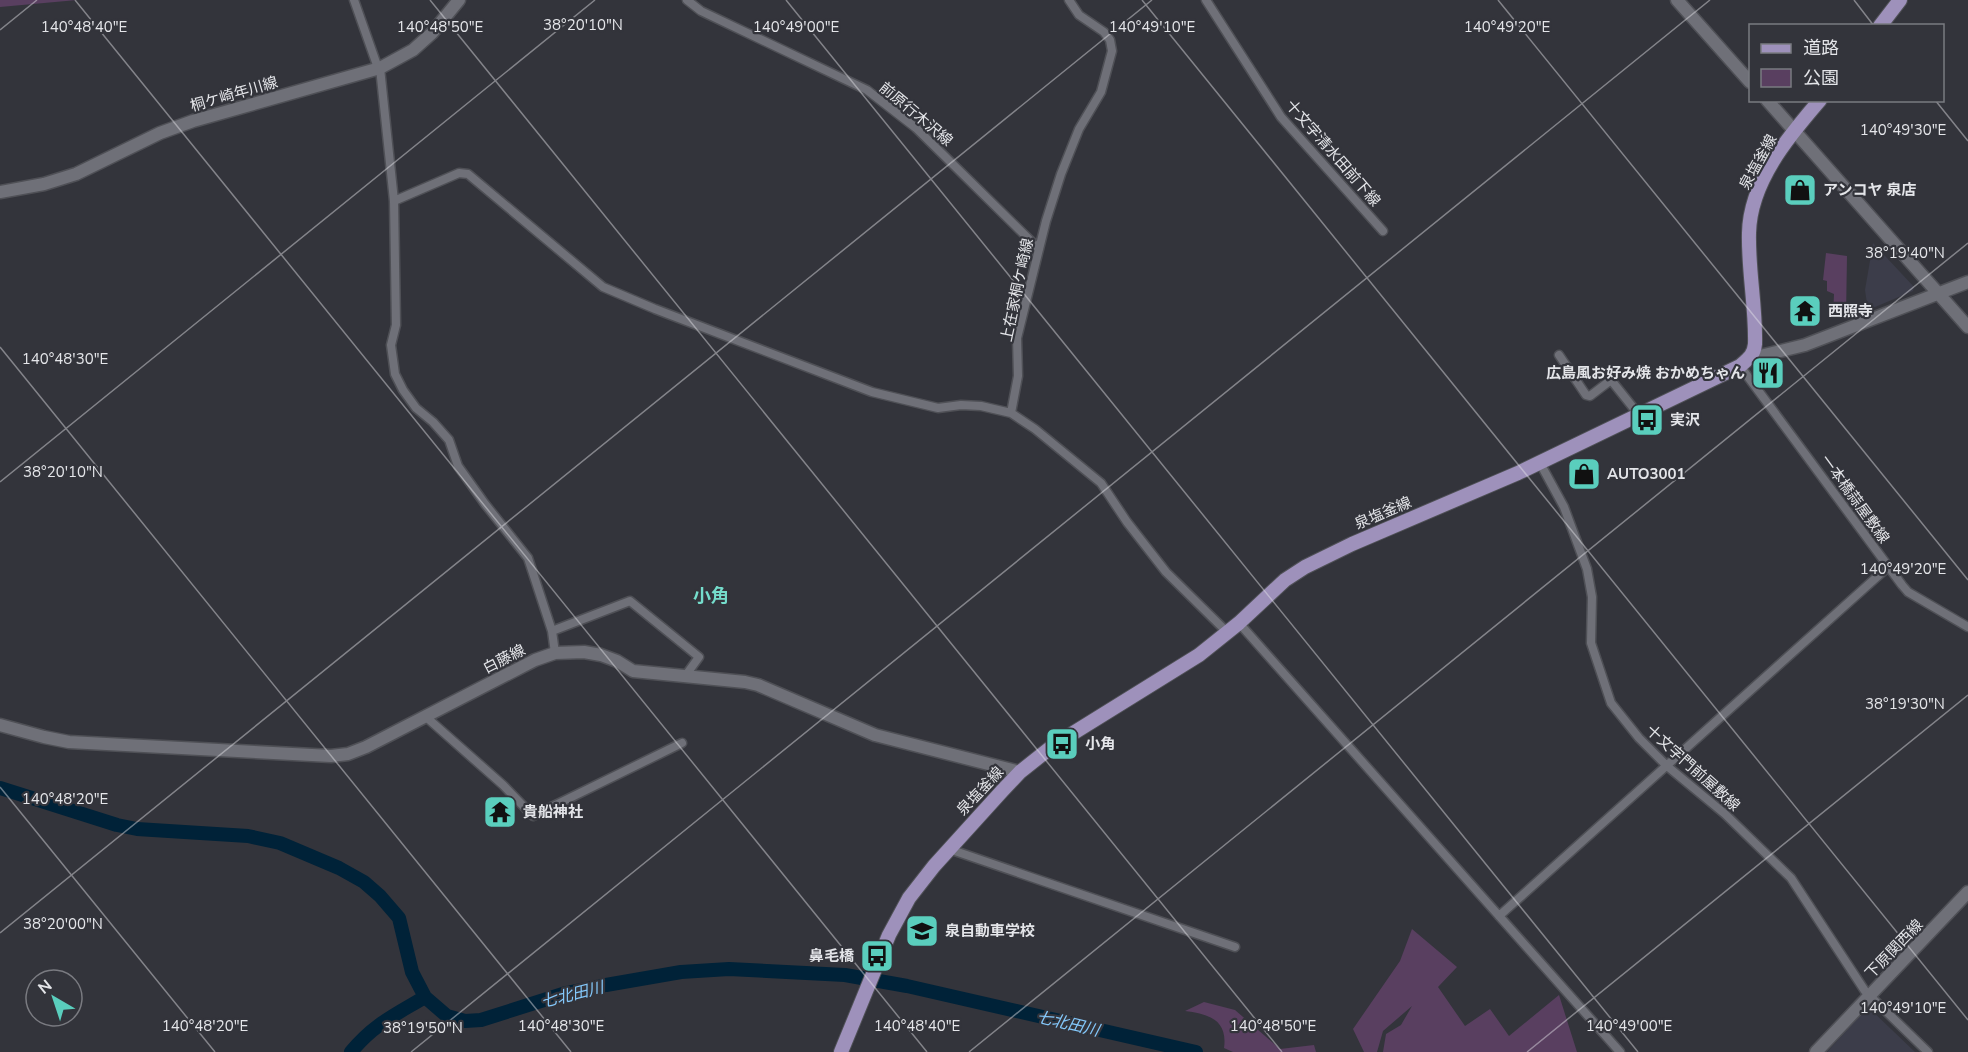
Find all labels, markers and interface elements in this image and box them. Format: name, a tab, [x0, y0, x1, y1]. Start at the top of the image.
text: 38°20'10"N	[543, 15, 623, 35]
text: 140°48'40"E	[41, 17, 127, 37]
text: 140°48'50"E	[397, 17, 483, 37]
text: 140°49'00"E	[753, 17, 839, 37]
text: 140°49'10"E	[1109, 17, 1195, 37]
text: 140°49'20"E	[1464, 17, 1550, 37]
legend	[1749, 24, 1944, 102]
text: 道路	[1803, 36, 1839, 60]
text: 公園	[1803, 66, 1839, 90]
street label: 桐ケ崎年川線	[188, 72, 280, 116]
street label: 前原行木沢線	[875, 77, 957, 151]
street label: 十文字清水田前下線	[1281, 95, 1385, 211]
text: 140°49'30"E	[1860, 120, 1946, 140]
street label: 泉塩釜線	[1735, 131, 1781, 193]
shop icon: アンコヤ 泉店	[1782, 172, 1818, 208]
place label: アンコヤ 泉店	[1823, 180, 1916, 200]
street label: 上在家桐ケ崎線	[996, 237, 1038, 343]
text: 38°19'40"N	[1865, 243, 1945, 263]
temple icon: 西照寺	[1787, 293, 1823, 329]
place label: 西照寺	[1828, 301, 1873, 321]
text: 140°48'30"E	[22, 349, 108, 369]
restaurant icon: 広島風お好み焼 おかめちゃん	[1750, 355, 1786, 391]
place label: 広島風お好み焼 おかめちゃん	[1546, 363, 1745, 383]
bus stop icon: 実沢	[1629, 402, 1665, 438]
place label: 実沢	[1670, 410, 1700, 430]
street label: 一本橋蒜屋敷線	[1816, 451, 1894, 547]
shop icon: AUTO3001	[1566, 456, 1602, 492]
text: 38°20'10"N	[23, 462, 103, 482]
place label: AUTO3001	[1607, 464, 1686, 484]
street label: 泉塩釜線	[1351, 492, 1415, 534]
text: 140°49'20"E	[1860, 559, 1946, 579]
district label: 小角	[693, 584, 729, 608]
street label: 白藤線	[479, 640, 529, 678]
text: 38°19'30"N	[1865, 694, 1945, 714]
street label: 十文字門前屋敷線	[1642, 720, 1744, 816]
bus stop icon: 小角	[1044, 726, 1080, 762]
place label: 小角	[1085, 734, 1115, 754]
street label: 泉塩釜線	[952, 762, 1008, 820]
text: 140°48'20"E	[22, 789, 108, 809]
temple icon: 貴船神社	[482, 794, 518, 830]
place label: 貴船神社	[523, 802, 583, 822]
school or university icon: 泉自動車学校	[904, 913, 940, 949]
text: 38°20'00"N	[23, 914, 103, 934]
street label: 下原関西線	[1861, 915, 1927, 983]
place label: 泉自動車学校	[945, 921, 1035, 941]
bus stop icon: 鼻毛橋	[859, 938, 895, 974]
place label: 鼻毛橋	[809, 946, 855, 966]
north arrow	[24, 968, 84, 1028]
text: N	[34, 975, 57, 999]
water label: 七北田川	[539, 976, 608, 1013]
text: 140°49'10"E	[1860, 998, 1946, 1018]
water label: 七北田川	[1034, 1006, 1103, 1042]
text: 140°48'20"E	[162, 1016, 248, 1036]
text: 140°48'30"E	[518, 1016, 604, 1036]
text: 140°48'40"E	[874, 1016, 960, 1036]
text: 140°48'50"E	[1230, 1016, 1316, 1036]
text: 140°49'00"E	[1586, 1016, 1672, 1036]
text: 38°19'50"N	[383, 1018, 463, 1038]

